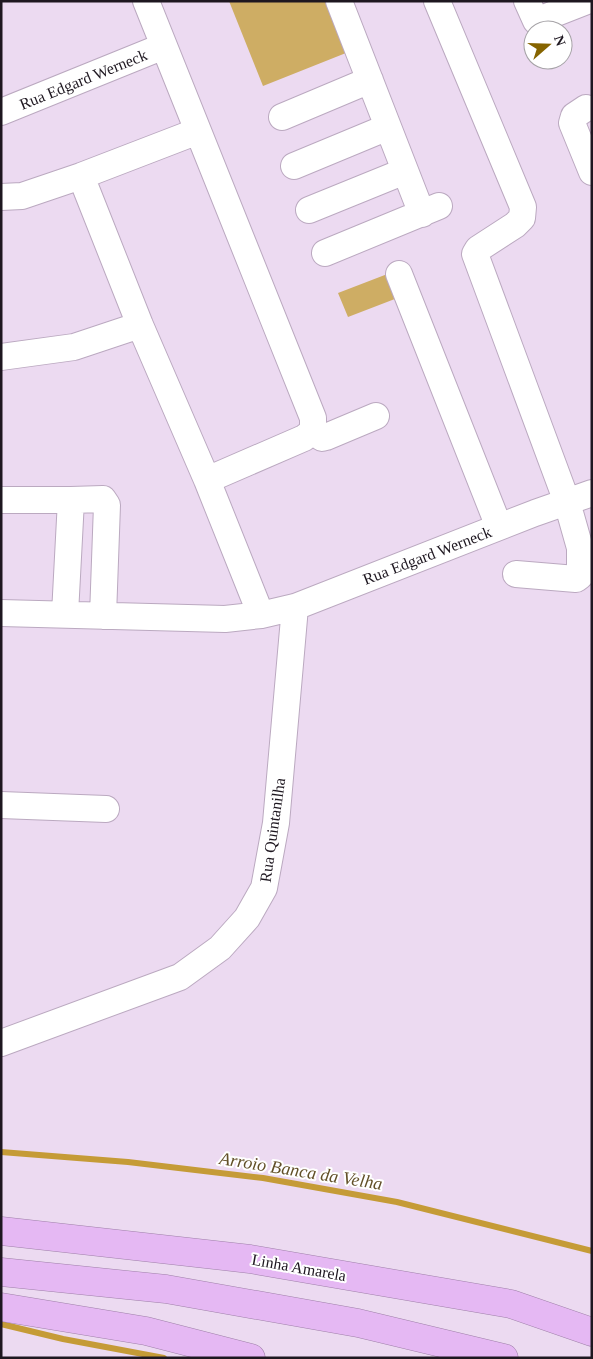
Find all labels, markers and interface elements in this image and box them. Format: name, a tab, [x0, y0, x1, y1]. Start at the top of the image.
north arrow	[523, 20, 573, 70]
text: N	[551, 33, 569, 48]
street label: Rua Edgard Werneck	[17, 46, 150, 114]
street label: Rua Edgard Werneck	[361, 523, 494, 589]
street label: Rua Quintanilha	[257, 777, 288, 883]
water label: Arroio Banca da Velha	[217, 1148, 384, 1194]
street label: Linha Amarela	[250, 1251, 347, 1284]

